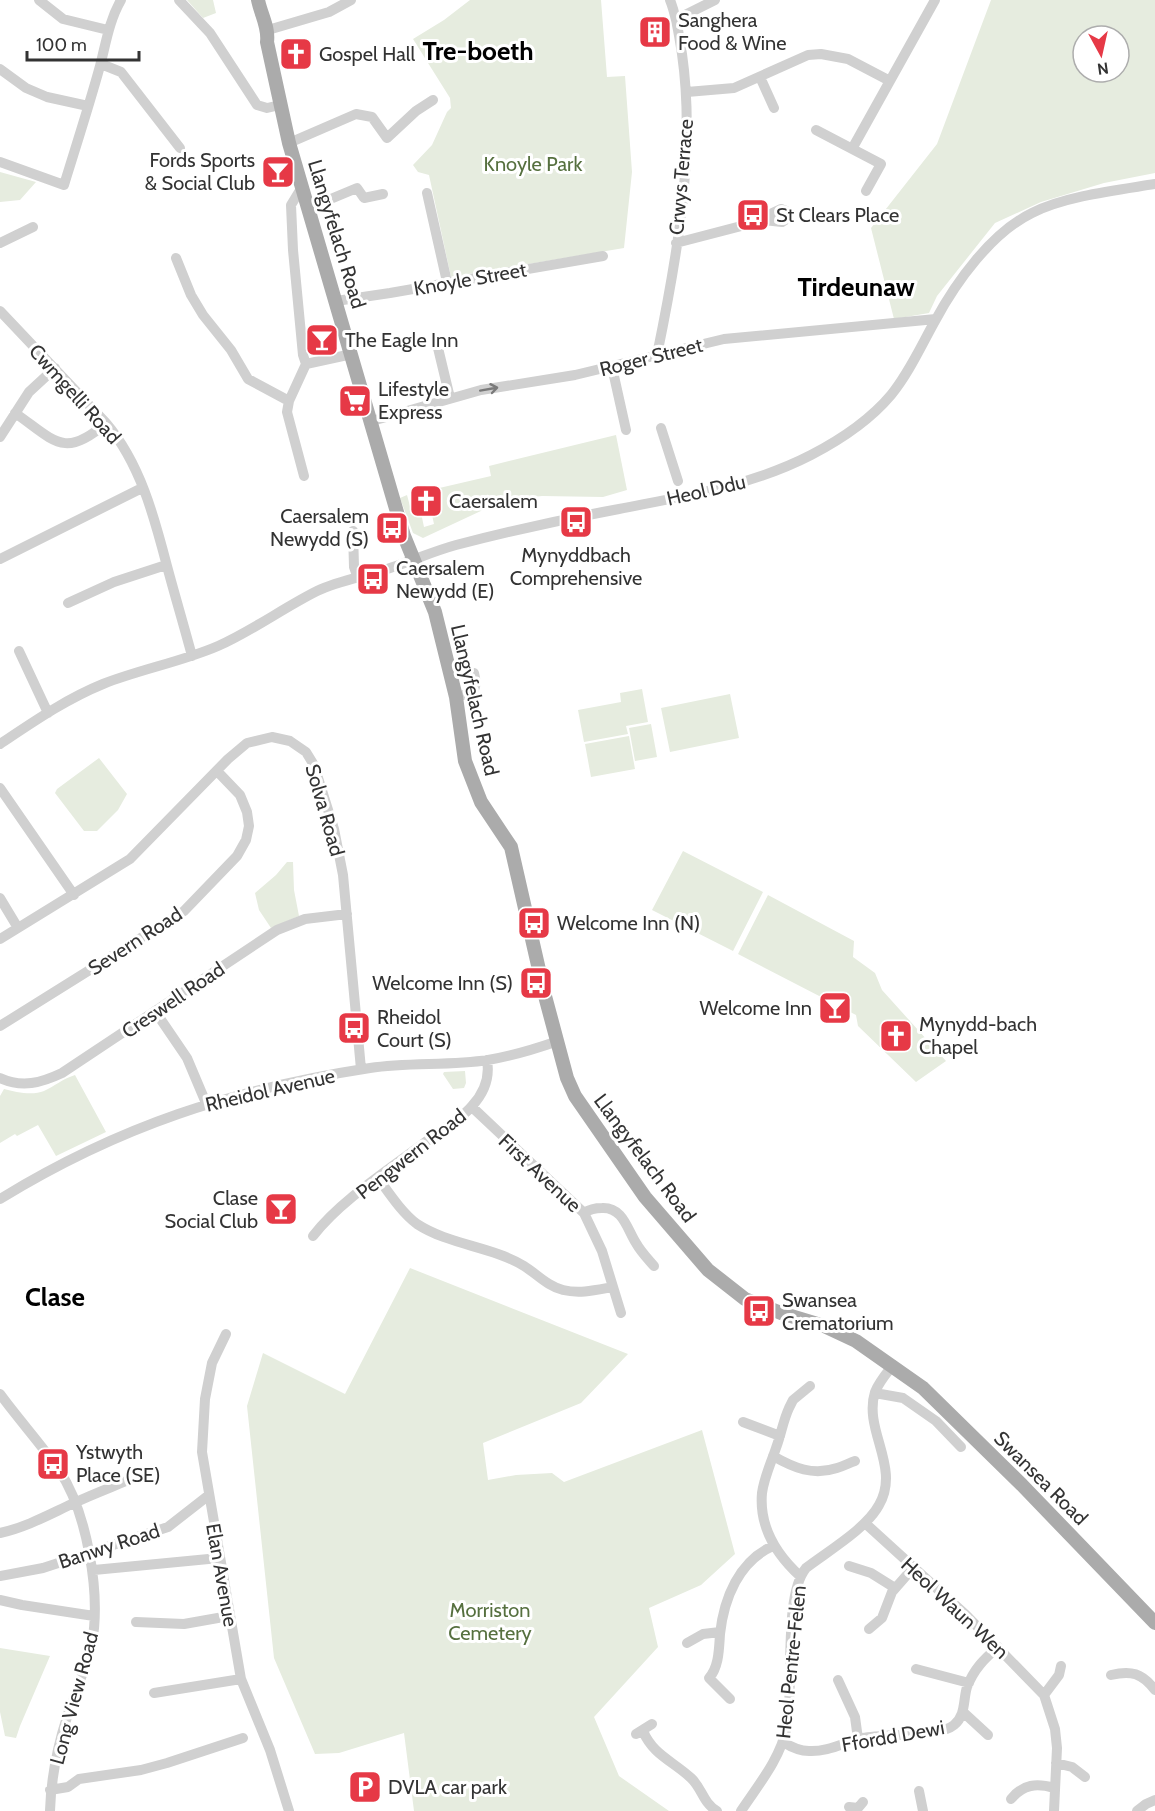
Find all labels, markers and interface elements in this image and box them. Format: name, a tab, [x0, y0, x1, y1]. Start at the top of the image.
place label: Sanghera Food & Wine	[678, 8, 786, 55]
building icon: Sanghera Food & Wine	[637, 14, 673, 50]
scale bar	[27, 24, 140, 62]
north arrow	[1071, 24, 1131, 84]
text: 100 m	[36, 34, 87, 56]
district label: Tre-boeth	[422, 35, 534, 67]
church icon: Gospel Hall	[278, 36, 314, 72]
place label: Gospel Hall	[319, 42, 415, 66]
text: N	[1096, 58, 1110, 79]
street label: Crwys Terrace	[664, 118, 698, 236]
place label: Fords Sports & Social Club	[145, 148, 255, 195]
park label: Knoyle Park	[484, 152, 582, 176]
bar icon: Fords Sports & Social Club	[260, 154, 296, 190]
street label: Llangyfelach Road	[303, 157, 371, 311]
bus stop icon: St Clears Place	[735, 197, 771, 233]
place label: St Clears Place	[776, 203, 899, 227]
street label: Knoyle Street	[412, 257, 529, 301]
district label: Tirdeunaw	[797, 271, 915, 303]
bar icon: The Eagle Inn	[304, 322, 340, 358]
place label: The Eagle Inn	[345, 328, 458, 352]
street label: Roger Street	[597, 333, 705, 381]
street label: Cwmgelli Road	[24, 339, 126, 449]
place label: Lifestyle Express	[378, 377, 449, 424]
supermarket icon: Lifestyle Express	[337, 383, 373, 419]
one-way arrow	[479, 383, 498, 394]
street label: Heol Ddu	[664, 469, 748, 511]
church icon: Caersalem	[408, 483, 444, 519]
place label: Caersalem	[449, 489, 538, 513]
place label: Caersalem Newydd (S)	[270, 504, 369, 551]
bus stop icon: Mynyddbach Comprehensive	[558, 504, 594, 540]
bus stop icon: Caersalem Newydd (S)	[374, 510, 410, 546]
place label: Mynyddbach Comprehensive	[510, 543, 642, 590]
place label: Caersalem Newydd (E)	[396, 556, 494, 603]
bus stop icon: Caersalem Newydd (E)	[355, 561, 391, 597]
street label: Llangyfelach Road	[446, 622, 504, 778]
street label: Solva Road	[300, 761, 350, 859]
street label: Severn Road	[84, 902, 186, 980]
bus stop icon: Welcome Inn (N)	[516, 905, 552, 941]
place label: Welcome Inn (N)	[557, 911, 700, 935]
street label: Creswell Road	[117, 957, 229, 1043]
bus stop icon: Welcome Inn (S)	[518, 965, 554, 1001]
place label: Welcome Inn (S)	[372, 971, 513, 995]
bar icon: Welcome Inn	[817, 990, 853, 1026]
place label: Welcome Inn	[700, 996, 812, 1020]
place label: Rheidol Court (S)	[377, 1005, 452, 1052]
bus stop icon: Rheidol Court (S)	[336, 1010, 372, 1046]
place label: Mynydd-bach Chapel	[919, 1012, 1037, 1059]
church icon: Mynydd-bach Chapel	[878, 1018, 914, 1054]
street label: Rheidol Avenue	[203, 1063, 337, 1117]
street label: Llangyfelach Road	[589, 1089, 701, 1227]
street label: Pengwern Road	[351, 1104, 471, 1204]
street label: First Avenue	[494, 1129, 586, 1217]
place label: Clase Social Club	[165, 1186, 258, 1233]
bar icon: Clase Social Club	[263, 1191, 299, 1227]
district label: Clase	[25, 1281, 85, 1313]
place label: Swansea Crematorium	[782, 1288, 894, 1335]
bus stop icon: Swansea Crematorium	[741, 1293, 777, 1329]
street label: Swansea Road	[989, 1426, 1093, 1530]
place label: Ystwyth Place (SE)	[75, 1440, 160, 1487]
bus stop icon: Ystwyth Place (SE)	[35, 1446, 71, 1482]
street label: Banwy Road	[55, 1518, 163, 1574]
street label: Elan Avenue	[201, 1521, 243, 1629]
street label: Heol Waun Wen	[896, 1552, 1014, 1664]
street label: Heol Pentre-Felen	[771, 1584, 811, 1740]
park label: Morriston Cemetery	[448, 1598, 532, 1645]
street label: Long View Road	[45, 1629, 103, 1767]
street label: Ffordd Dewi	[840, 1715, 946, 1757]
parking icon: DVLA car park	[347, 1769, 383, 1805]
place label: DVLA car park	[388, 1775, 507, 1799]

